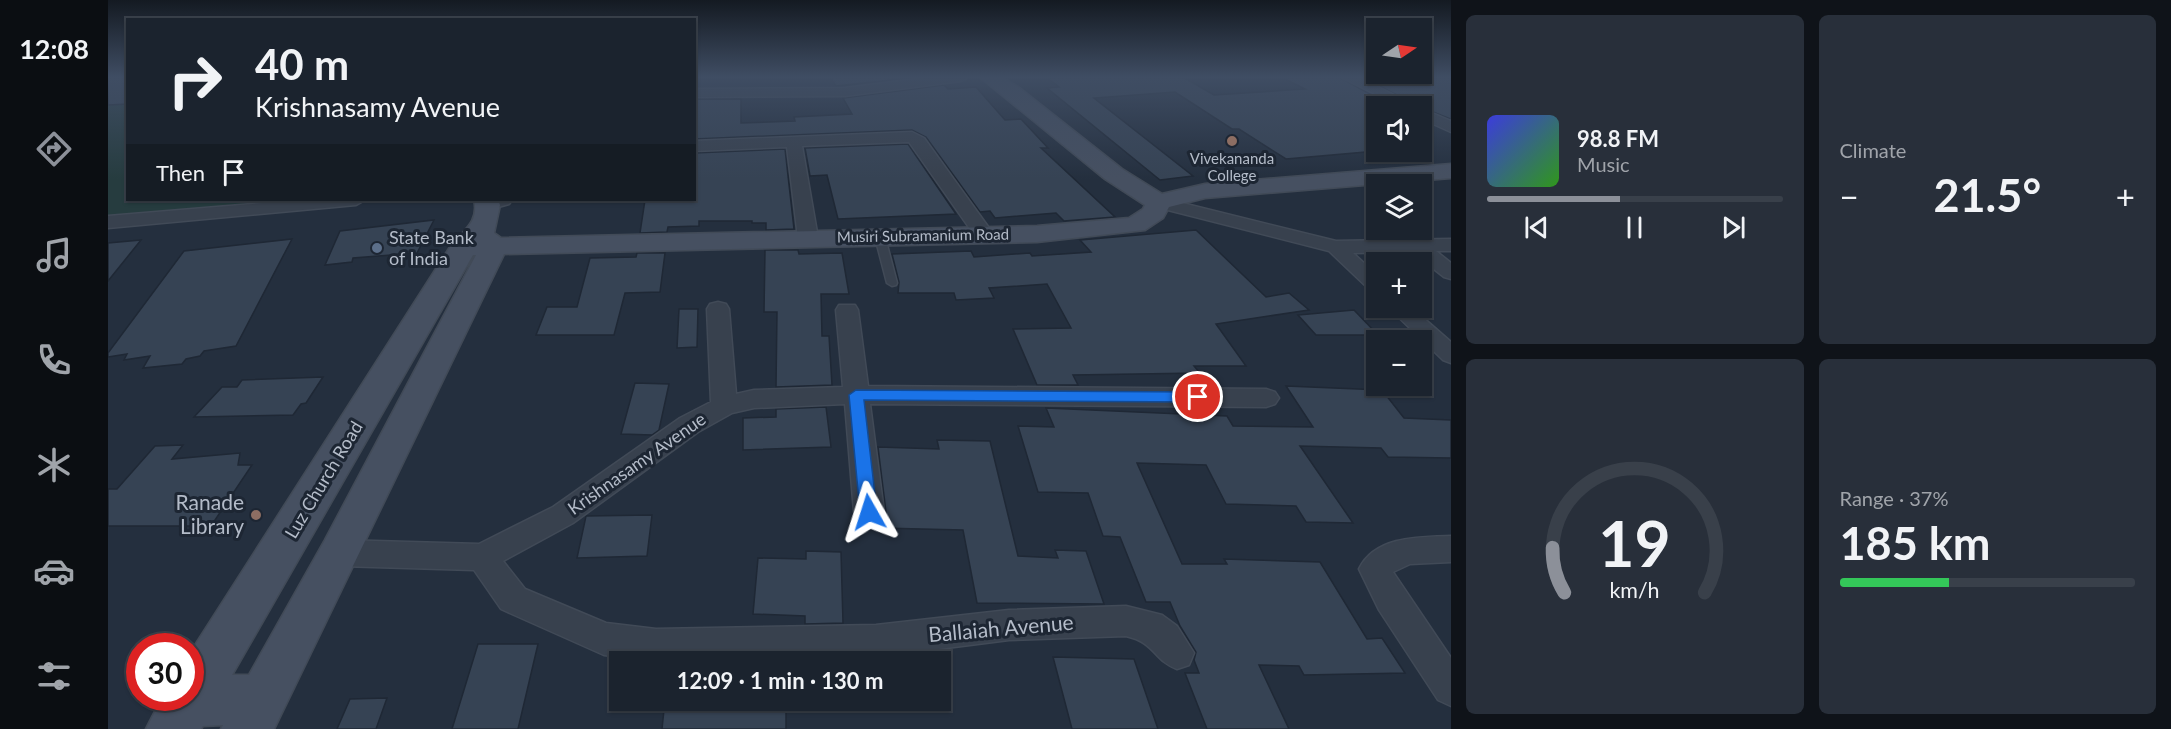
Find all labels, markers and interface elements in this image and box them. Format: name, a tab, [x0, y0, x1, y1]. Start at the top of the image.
north arrow	[1366, 18, 1432, 84]
map controls	[1366, 18, 1432, 396]
text: 12:08	[19, 32, 89, 65]
text: 40 m	[255, 39, 349, 89]
icon: right	[156, 42, 234, 120]
text: Krishnasamy Avenue	[255, 90, 500, 123]
button: sound	[1366, 96, 1432, 162]
text: 98.8 FM	[1577, 125, 1659, 152]
icon: directions	[33, 128, 75, 170]
marker: Vivekananda College	[1225, 134, 1239, 148]
text: Climate	[1840, 138, 1906, 162]
place label: Vivekananda College	[1190, 149, 1274, 184]
text: Music	[1577, 152, 1630, 176]
icon: arrive	[217, 156, 250, 189]
text: Then	[156, 159, 205, 186]
text: 21.5°	[1933, 168, 2041, 222]
button: layers	[1366, 174, 1432, 240]
text: −	[1840, 176, 1859, 216]
text: +	[2116, 176, 2135, 216]
icon: previous	[1520, 211, 1553, 244]
icon: pause	[1618, 211, 1651, 244]
icon: next	[1717, 211, 1750, 244]
street label: Musiri Subramanium Road	[837, 224, 1009, 246]
place label: State Bank of India	[389, 226, 475, 269]
icon: music	[33, 234, 75, 276]
marker: State Bank of India	[370, 241, 384, 255]
button: +	[1366, 252, 1432, 318]
button: −	[1366, 330, 1432, 396]
icon: phone	[33, 339, 75, 381]
pin	[1172, 371, 1223, 422]
icon: arrive	[1181, 380, 1214, 413]
street label: Krishnasamy Avenue	[563, 407, 710, 519]
street label: Luz Church Road	[279, 417, 367, 542]
icon: climate	[33, 444, 75, 486]
position arrow	[837, 480, 901, 544]
text: Range · 37%	[1840, 486, 1948, 510]
place label: Ranade Library	[176, 489, 244, 538]
text: 19	[1599, 505, 1671, 580]
marker: Ranade Library	[249, 508, 263, 522]
text: 185 km	[1840, 516, 1990, 570]
icon: car	[33, 550, 75, 592]
text: km/h	[1610, 578, 1660, 604]
street label: Ballaiah Avenue	[927, 609, 1074, 646]
speed limit sign: 30	[126, 633, 204, 711]
icon: filters	[33, 655, 75, 697]
text: 12:09 · 1 min · 130 m	[677, 667, 883, 694]

